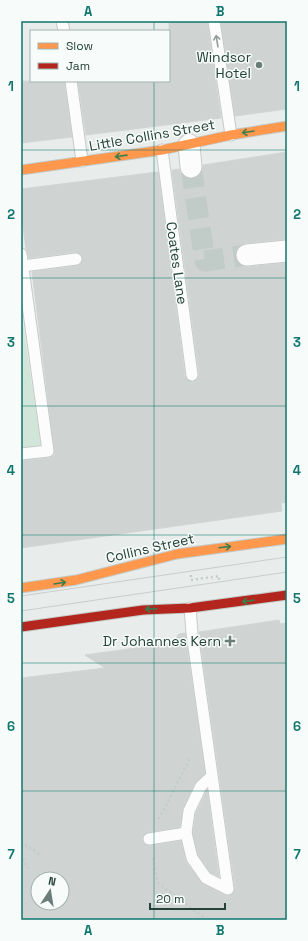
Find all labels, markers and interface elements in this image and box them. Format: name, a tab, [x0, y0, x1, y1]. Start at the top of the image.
text: A	[84, 3, 93, 20]
text: B	[216, 3, 225, 20]
legend	[30, 30, 170, 82]
one-way arrow	[213, 35, 221, 48]
text: Slow	[66, 38, 93, 54]
place label: Windsor Hotel	[196, 48, 251, 82]
text: Jam	[66, 58, 90, 74]
marker: Windsor Hotel	[254, 60, 264, 70]
text: 1	[8, 78, 14, 95]
text: 1	[294, 78, 300, 95]
street label: Little Collins Street	[88, 115, 216, 155]
one-way arrow	[242, 128, 255, 136]
one-way arrow	[115, 152, 128, 160]
text: 2	[7, 206, 15, 223]
text: 2	[293, 206, 301, 223]
street label: Coates Lane	[162, 221, 192, 305]
text: 3	[7, 334, 15, 351]
text: 3	[293, 334, 301, 351]
text: 4	[7, 462, 15, 479]
text: 4	[293, 462, 301, 479]
street label: Collins Street	[104, 529, 196, 567]
one-way arrow	[219, 543, 232, 551]
one-way arrow	[53, 579, 66, 587]
text: 5	[7, 590, 15, 607]
text: 5	[293, 590, 301, 607]
one-way arrow	[242, 597, 255, 605]
one-way arrow	[145, 605, 158, 613]
place label: Dr Johannes Kern	[103, 632, 221, 650]
marker: Dr Johannes Kern	[224, 635, 236, 647]
text: 6	[7, 718, 15, 735]
text: 6	[293, 718, 301, 735]
text: 7	[7, 846, 15, 863]
text: 7	[293, 846, 301, 863]
north arrow	[30, 871, 70, 911]
text: N	[47, 874, 57, 889]
scale bar	[150, 885, 225, 911]
text: 20 m	[156, 891, 184, 907]
text: A	[84, 922, 93, 939]
text: B	[216, 922, 225, 939]

